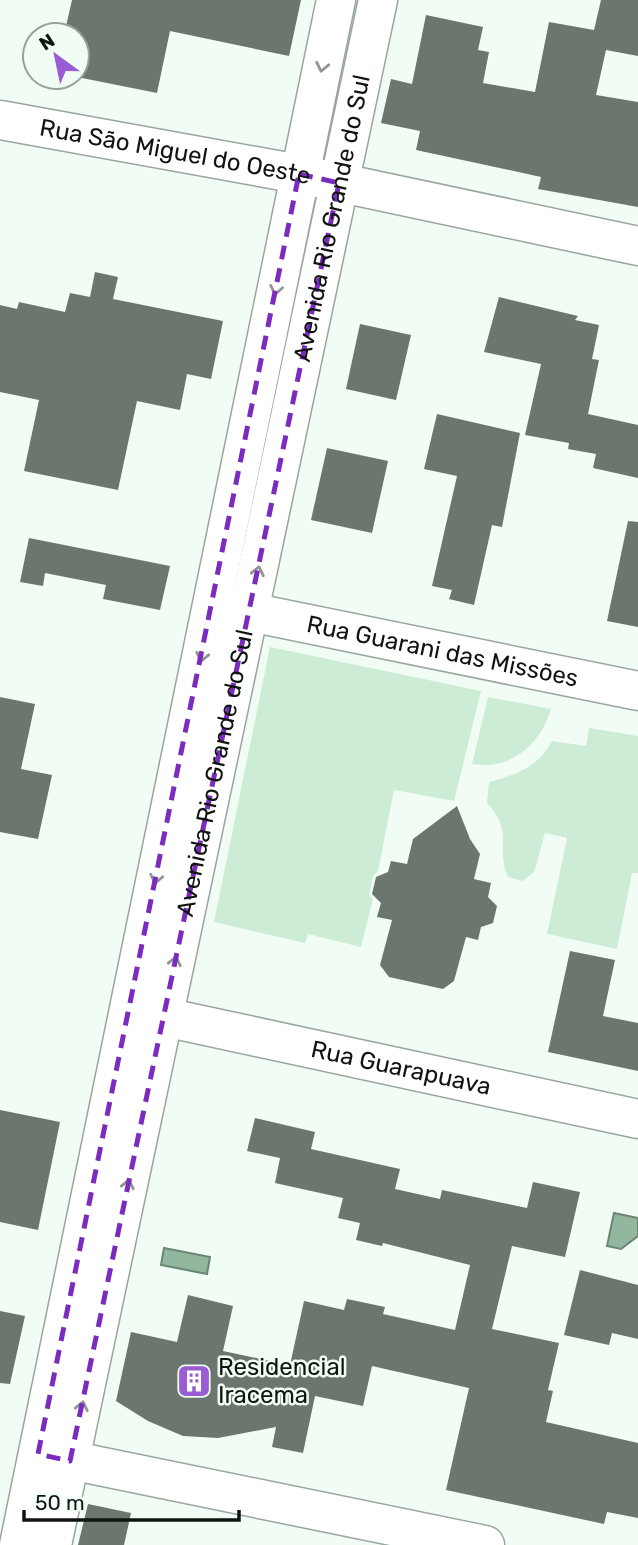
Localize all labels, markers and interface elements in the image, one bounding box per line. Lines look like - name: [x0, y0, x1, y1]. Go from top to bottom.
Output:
- north arrow: [21, 21, 91, 91]
- text: N: [35, 29, 59, 56]
- one-way arrow: [316, 61, 331, 73]
- street label: Avenida Rio Grande do Sul: [288, 72, 376, 364]
- street label: Rua São Miguel do Oeste: [37, 113, 313, 190]
- one-way arrow: [270, 284, 285, 296]
- one-way arrow: [249, 565, 264, 577]
- street label: Rua Guarani das Missões: [304, 610, 581, 693]
- street label: Avenida Rio Grande do Sul: [171, 627, 259, 919]
- one-way arrow: [195, 651, 210, 663]
- one-way arrow: [149, 873, 164, 885]
- one-way arrow: [167, 955, 182, 967]
- street label: Rua Guarapuava: [308, 1035, 494, 1101]
- one-way arrow: [120, 1178, 135, 1190]
- place label: Residencial Iracema: [218, 1353, 345, 1409]
- building icon: Residencial Iracema: [175, 1362, 213, 1400]
- one-way arrow: [73, 1400, 88, 1412]
- scale bar: [24, 1478, 240, 1522]
- text: 50 m: [35, 1490, 85, 1515]

